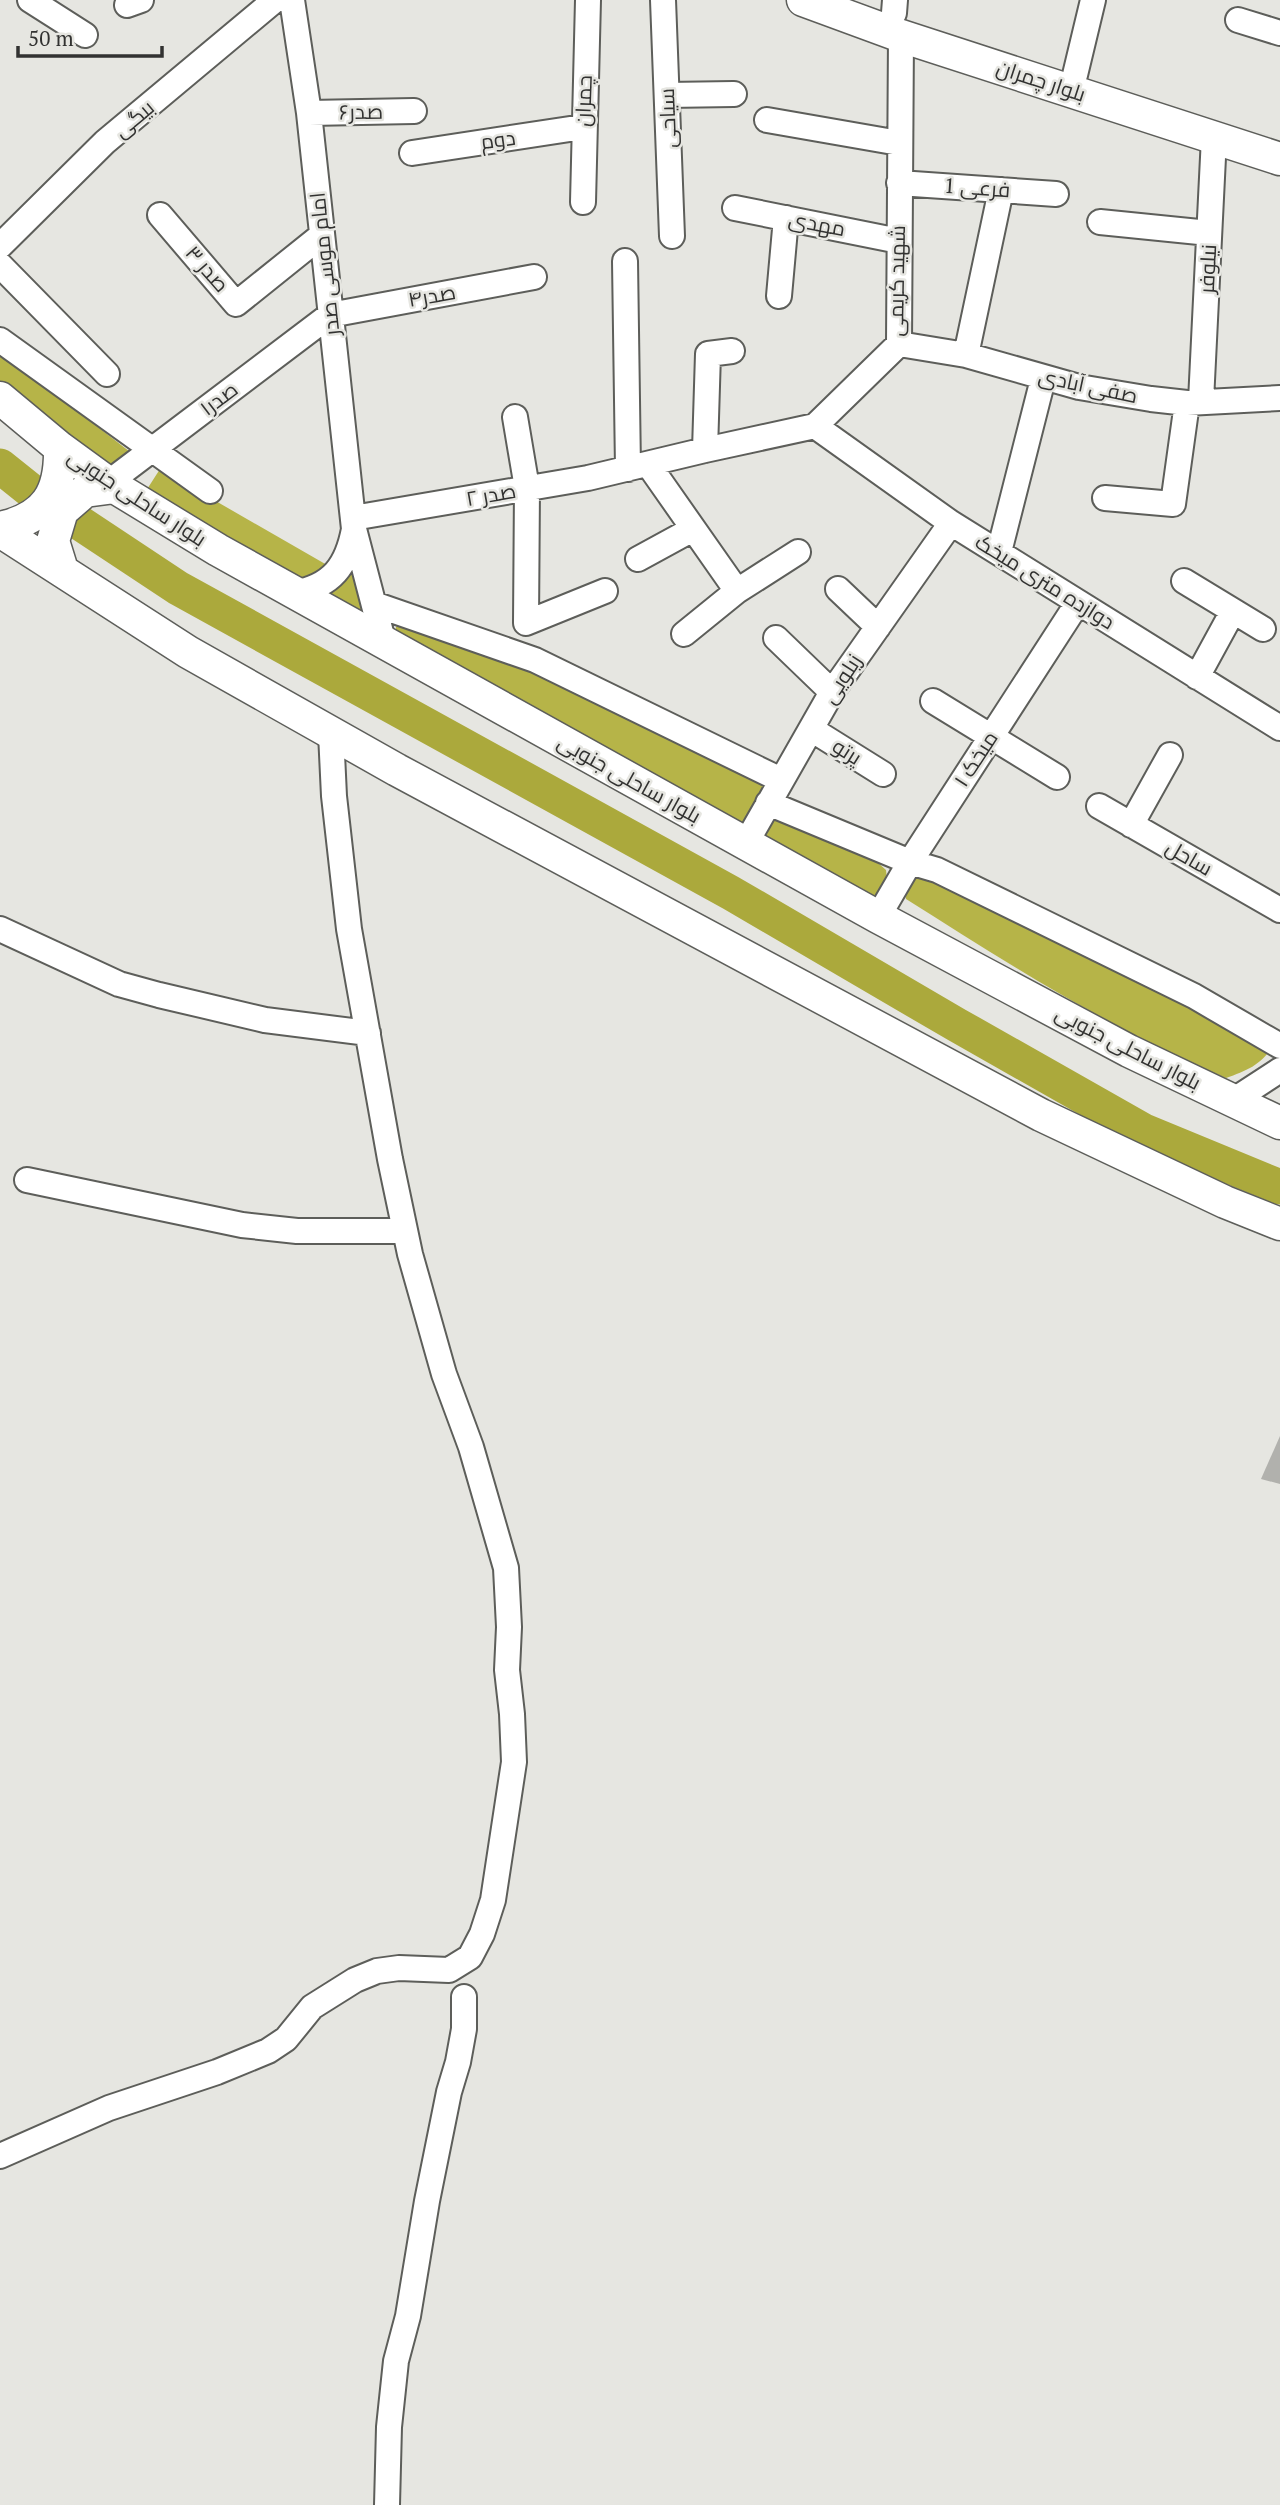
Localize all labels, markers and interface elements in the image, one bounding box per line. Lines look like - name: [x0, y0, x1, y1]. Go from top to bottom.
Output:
- scale bar: [18, 14, 161, 58]
- text: 50 m: [28, 24, 74, 52]
- street label: بلوار چمران: [993, 52, 1089, 109]
- street label: چمران: [568, 75, 599, 127]
- street label: سیاحی: [652, 88, 682, 148]
- street label: بیگی: [107, 93, 160, 143]
- street label: صدر۶: [339, 97, 383, 125]
- street label: دوم: [479, 123, 517, 156]
- street label: فرعی 1: [943, 171, 1011, 203]
- street label: امام موسی صدر: [303, 191, 347, 338]
- street label: مهدی: [786, 204, 848, 242]
- street label: شهید کریمی: [881, 225, 911, 337]
- street label: صدر ۳: [180, 239, 236, 298]
- street label: نیلوفر: [1192, 244, 1222, 295]
- street label: صدر۴: [406, 277, 458, 313]
- street label: صفی آبادی: [1036, 361, 1140, 409]
- street label: صدر۱: [194, 375, 243, 422]
- street label: بلوار ساحلی جنوبی: [63, 442, 212, 552]
- street label: صدر ۲: [464, 476, 518, 512]
- street label: دوازده متری میخک: [970, 527, 1121, 635]
- street label: زیلویی: [815, 648, 868, 709]
- street label: میخک ۱: [947, 725, 1004, 792]
- street label: بلوار ساحلی جنوبی: [553, 727, 706, 829]
- street label: پرتو: [827, 731, 868, 772]
- street label: ساحل: [1161, 833, 1218, 882]
- street label: بلوار ساحلی جنوبی: [1051, 998, 1206, 1096]

